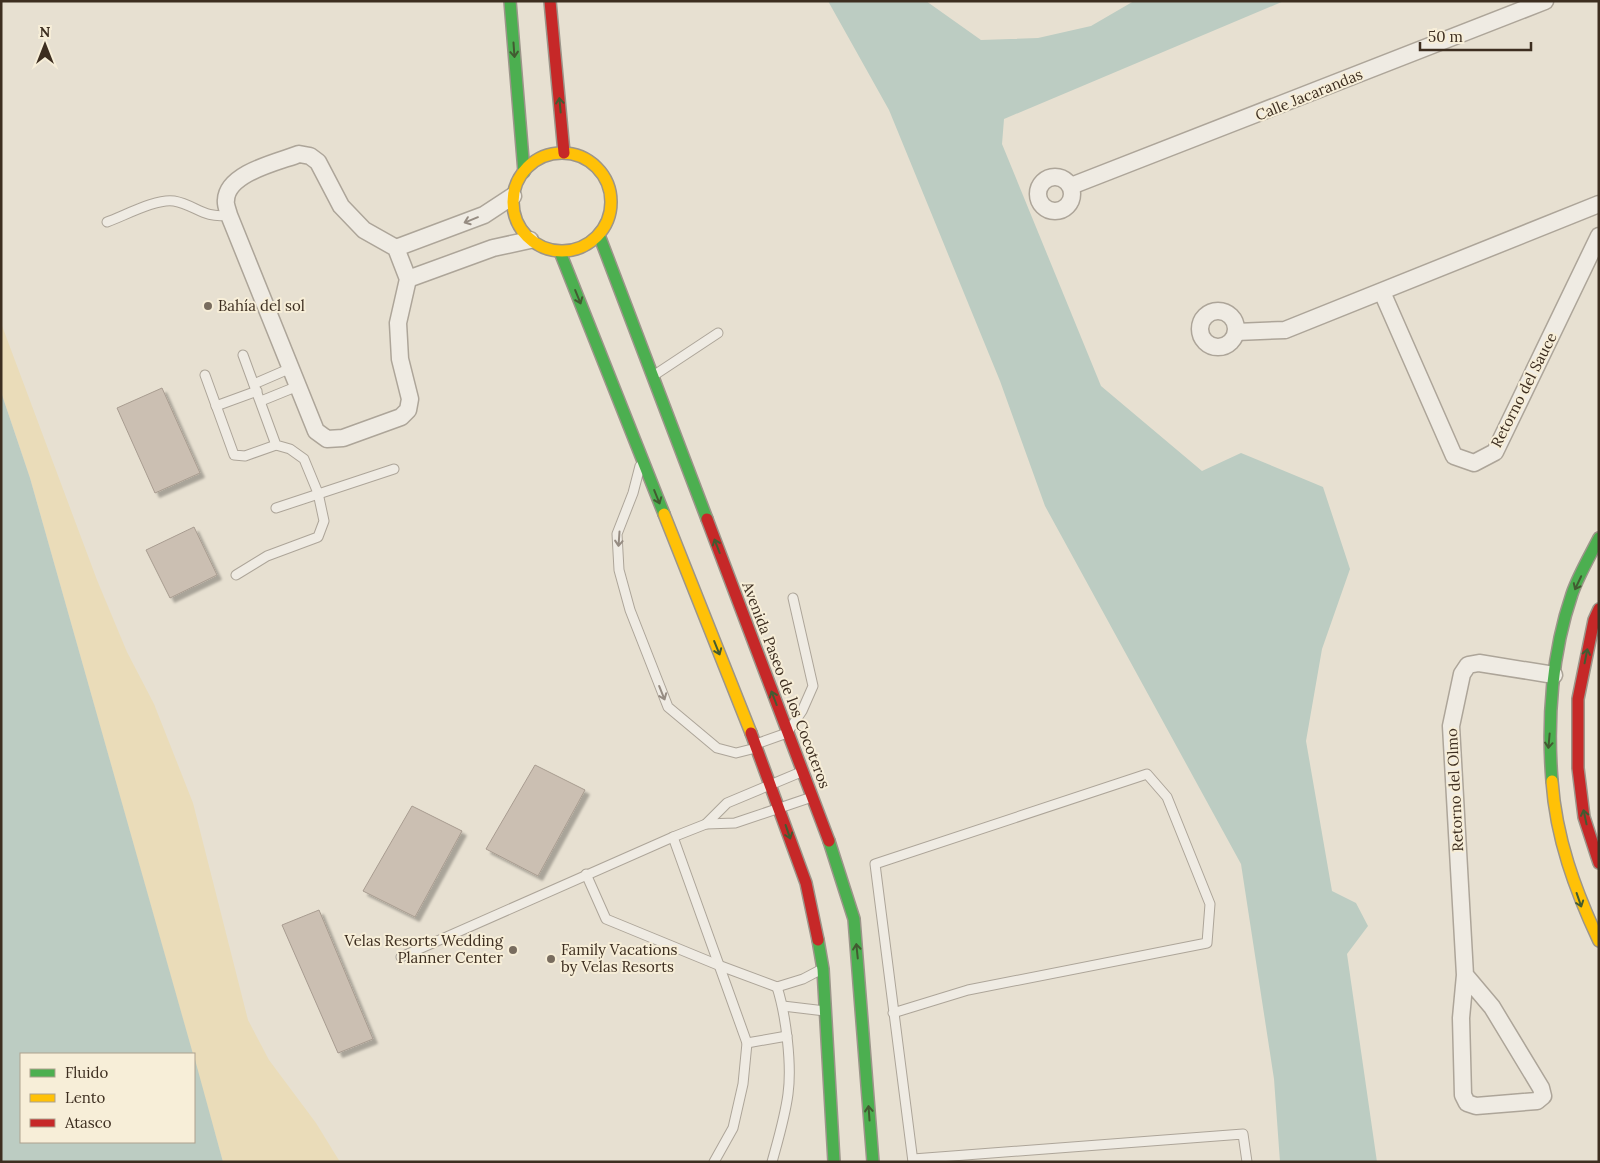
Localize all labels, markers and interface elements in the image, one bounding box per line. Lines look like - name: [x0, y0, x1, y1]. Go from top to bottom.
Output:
- north arrow: [20, 20, 70, 70]
- scale bar: [1420, 20, 1531, 52]
- text: N: [40, 23, 51, 41]
- text: 50 m: [1428, 27, 1463, 46]
- one-way arrow: [510, 42, 519, 58]
- street label: Calle Jacarandas: [1252, 64, 1365, 125]
- one-way arrow: [555, 97, 565, 113]
- one-way arrow: [464, 217, 479, 226]
- one-way arrow: [574, 289, 583, 304]
- place label: Bahía del sol: [218, 296, 305, 315]
- marker: Bahía del sol: [202, 300, 214, 312]
- street label: Retorno del Sauce: [1486, 329, 1561, 450]
- one-way arrow: [653, 489, 662, 504]
- one-way arrow: [614, 530, 623, 546]
- one-way arrow: [712, 539, 721, 554]
- one-way arrow: [1573, 575, 1583, 590]
- street label: Avenida Paseo de los Cocoteros: [738, 578, 835, 791]
- one-way arrow: [713, 640, 722, 655]
- one-way arrow: [1582, 648, 1592, 664]
- one-way arrow: [659, 686, 668, 701]
- one-way arrow: [769, 691, 778, 706]
- street label: Retorno del Olmo: [1442, 728, 1467, 852]
- one-way arrow: [1544, 733, 1553, 749]
- one-way arrow: [1579, 809, 1589, 825]
- one-way arrow: [784, 824, 793, 840]
- one-way arrow: [1574, 892, 1584, 908]
- place label: Velas Resorts Wedding Planner Center: [344, 931, 504, 967]
- place label: Family Vacations by Velas Resorts: [561, 940, 678, 976]
- one-way arrow: [852, 943, 862, 959]
- marker: Velas Resorts Wedding Planner Center: [507, 944, 519, 956]
- marker: Family Vacations by Velas Resorts: [545, 953, 557, 965]
- legend: [20, 1053, 195, 1143]
- text: Fluido: [65, 1063, 108, 1082]
- text: Lento: [65, 1088, 106, 1107]
- one-way arrow: [865, 1105, 874, 1121]
- text: Atasco: [64, 1113, 112, 1132]

